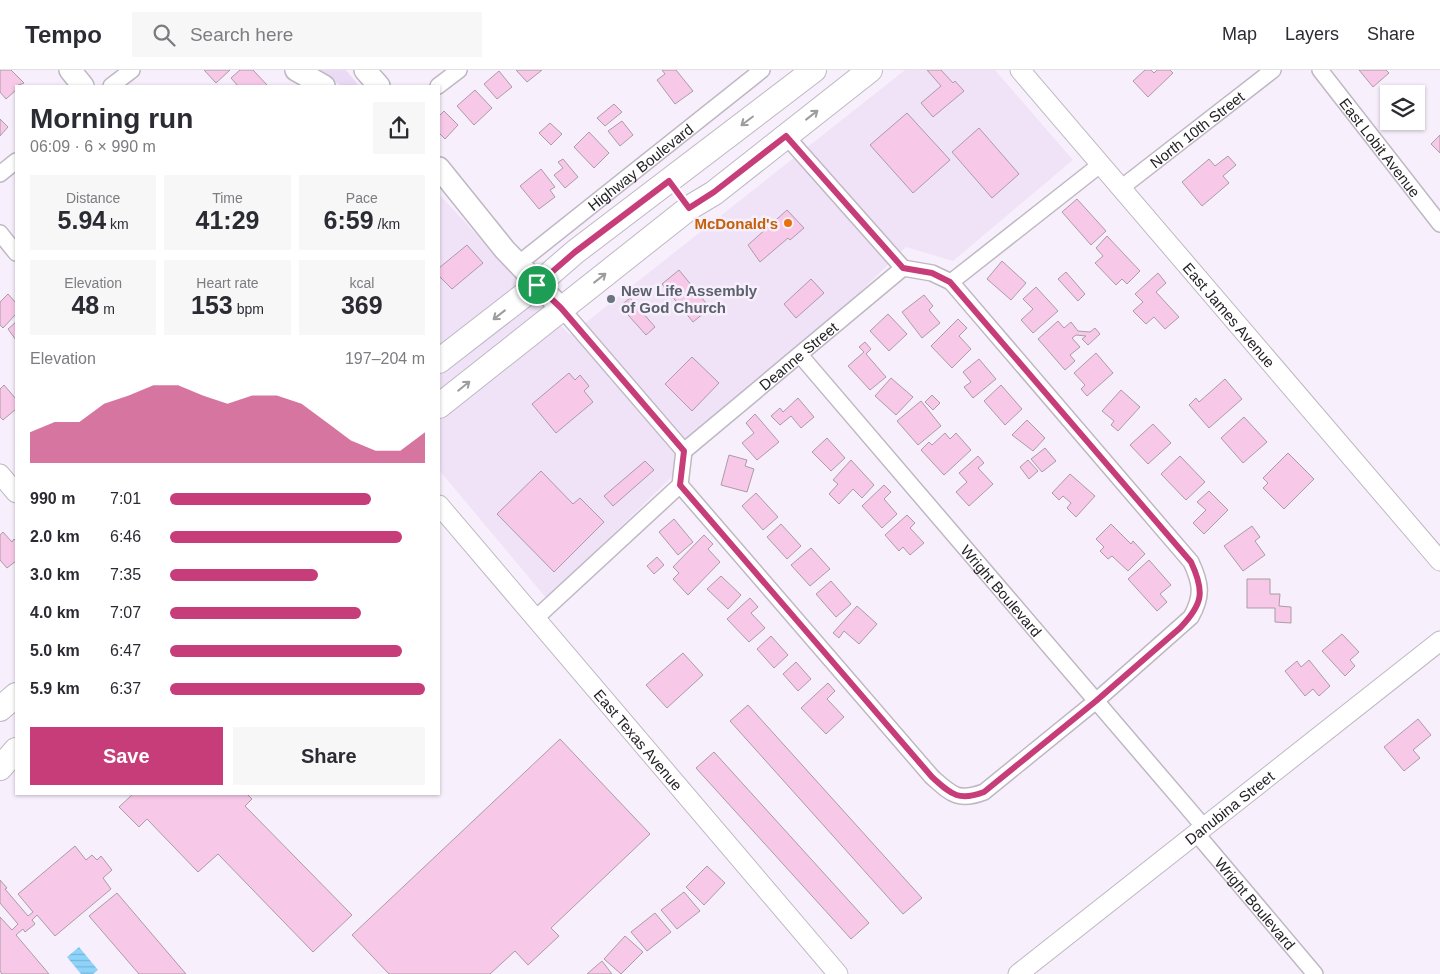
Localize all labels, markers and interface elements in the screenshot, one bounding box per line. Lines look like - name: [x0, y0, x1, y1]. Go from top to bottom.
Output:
- search box: [132, 12, 482, 57]
- text: Tempo: [25, 21, 102, 48]
- icon: search: [150, 21, 178, 49]
- text: Search here: [190, 24, 293, 45]
- text: Map: [1222, 24, 1257, 44]
- text: Layers: [1285, 24, 1339, 44]
- text: Share: [1367, 24, 1415, 44]
- map controls: [1380, 85, 1425, 130]
- button: layers: [1380, 85, 1425, 130]
- street label: North 10th Street: [1146, 87, 1248, 171]
- street label: East Lobit Avenue: [1336, 94, 1424, 200]
- button: share: [373, 102, 425, 154]
- text: Morning run: [30, 103, 193, 134]
- one-way arrow: [805, 110, 818, 121]
- one-way arrow: [740, 116, 754, 126]
- street label: Highway Boulevard: [584, 120, 696, 214]
- text: 06:09 · 6 × 990 m: [30, 138, 156, 155]
- text: Distance: [66, 190, 120, 206]
- text: Time: [212, 190, 243, 206]
- text: Pace: [346, 190, 378, 206]
- text: 5.94: [58, 206, 106, 234]
- text: 41:29: [196, 206, 259, 234]
- text: 6:59: [324, 206, 374, 234]
- place label: McDonald's: [694, 215, 778, 232]
- text: km: [106, 216, 129, 232]
- text: /km: [374, 216, 400, 232]
- marker: McDonald's: [782, 217, 794, 229]
- street label: East James Avenue: [1180, 259, 1279, 371]
- pin: [516, 264, 558, 306]
- icon: arrive: [523, 271, 551, 299]
- one-way arrow: [593, 273, 606, 284]
- text: Elevation: [64, 275, 122, 291]
- text: Heart rate: [196, 275, 259, 291]
- text: kcal: [349, 275, 374, 291]
- place label: New Life Assembly of God Church: [621, 282, 758, 316]
- text: 48: [71, 291, 99, 319]
- text: 153: [191, 291, 233, 319]
- text: 369: [341, 291, 383, 319]
- marker: New Life Assembly of God Church: [605, 293, 617, 305]
- text: m: [99, 301, 115, 317]
- text: bpm: [233, 301, 264, 317]
- one-way arrow: [492, 309, 505, 320]
- street label: Deanne Street: [756, 318, 841, 393]
- text: Elevation: [30, 350, 96, 367]
- text: 197–204 m: [345, 350, 425, 367]
- one-way arrow: [458, 380, 471, 391]
- text: 990 m: [30, 490, 75, 507]
- text: 7:01: [110, 490, 141, 507]
- text: 2.0 km: [30, 528, 80, 545]
- text: 6:46: [110, 528, 141, 545]
- street label: Wright Boulevard: [958, 541, 1045, 640]
- text: 3.0 km: [30, 566, 80, 583]
- text: 7:35: [110, 566, 141, 583]
- text: 4.0 km: [30, 604, 80, 621]
- text: 7:07: [110, 604, 141, 621]
- text: 5.0 km: [30, 642, 80, 659]
- text: 6:47: [110, 642, 141, 659]
- text: 5.9 km: [30, 680, 80, 697]
- text: 6:37: [110, 680, 141, 697]
- street label: East Texas Avenue: [591, 686, 686, 793]
- button: Save: [30, 727, 223, 785]
- button: Share: [233, 727, 425, 785]
- street label: Danubina Street: [1181, 767, 1278, 848]
- street label: Wright Boulevard: [1212, 854, 1299, 953]

